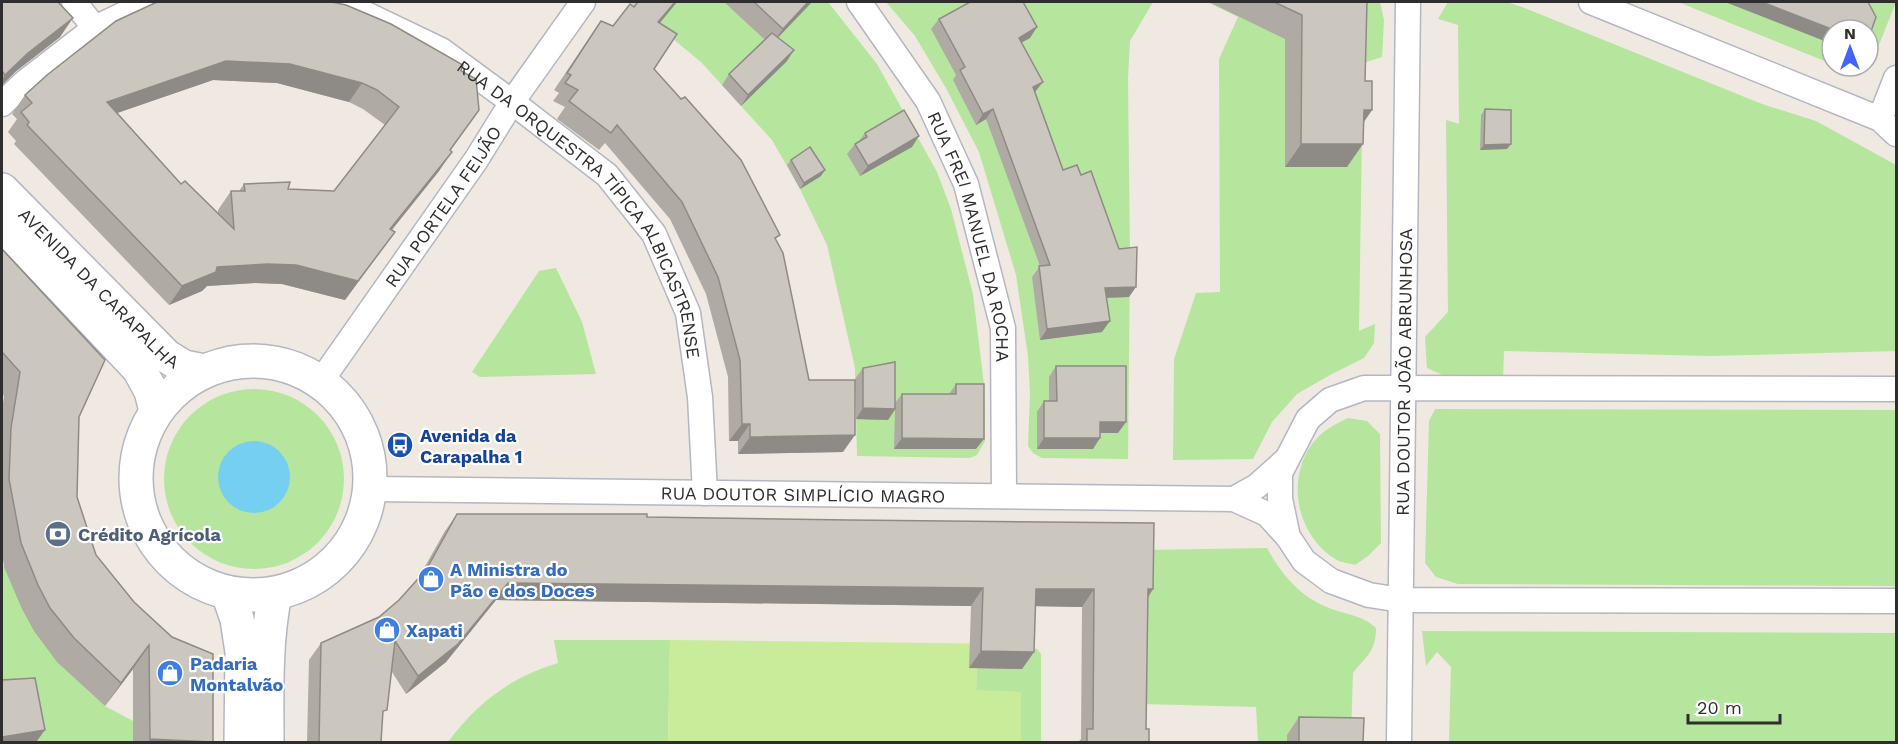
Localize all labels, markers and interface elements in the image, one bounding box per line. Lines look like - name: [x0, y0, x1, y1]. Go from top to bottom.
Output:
- north arrow: [1820, 18, 1880, 78]
- text: N: [1844, 24, 1856, 43]
- street label: RUA DA ORQUESTRA TÍPICA ALBICASTRENSE: [453, 55, 705, 360]
- street label: RUA FREI MANUEL DA ROCHA: [924, 108, 1014, 362]
- street label: RUA PORTELA FEIJÃO: [380, 122, 505, 291]
- street label: AVENIDA DA CARAPALHA: [15, 203, 183, 372]
- street label: RUA DOUTOR JOÃO ABRUNHOSA: [1391, 228, 1416, 516]
- place label: Avenida da Carapalha 1: [420, 425, 522, 467]
- bus stop icon: Avenida da Carapalha 1: [385, 430, 415, 460]
- street label: RUA DOUTOR SIMPLÍCIO MAGRO: [660, 482, 945, 506]
- bank icon: Crédito Agrícola: [43, 519, 73, 549]
- place label: Crédito Agrícola: [78, 524, 221, 545]
- place label: A Ministra do Pão e dos Doces: [450, 559, 595, 601]
- shop icon: A Ministra do Pão e dos Doces: [416, 564, 446, 594]
- shop icon: Xapati: [372, 615, 402, 645]
- place label: Xapati: [406, 620, 463, 641]
- place label: Padaria Montalvão: [190, 653, 283, 695]
- shop icon: Padaria Montalvão: [155, 658, 185, 688]
- scale bar: [1688, 687, 1780, 725]
- text: 20 m: [1697, 697, 1742, 718]

